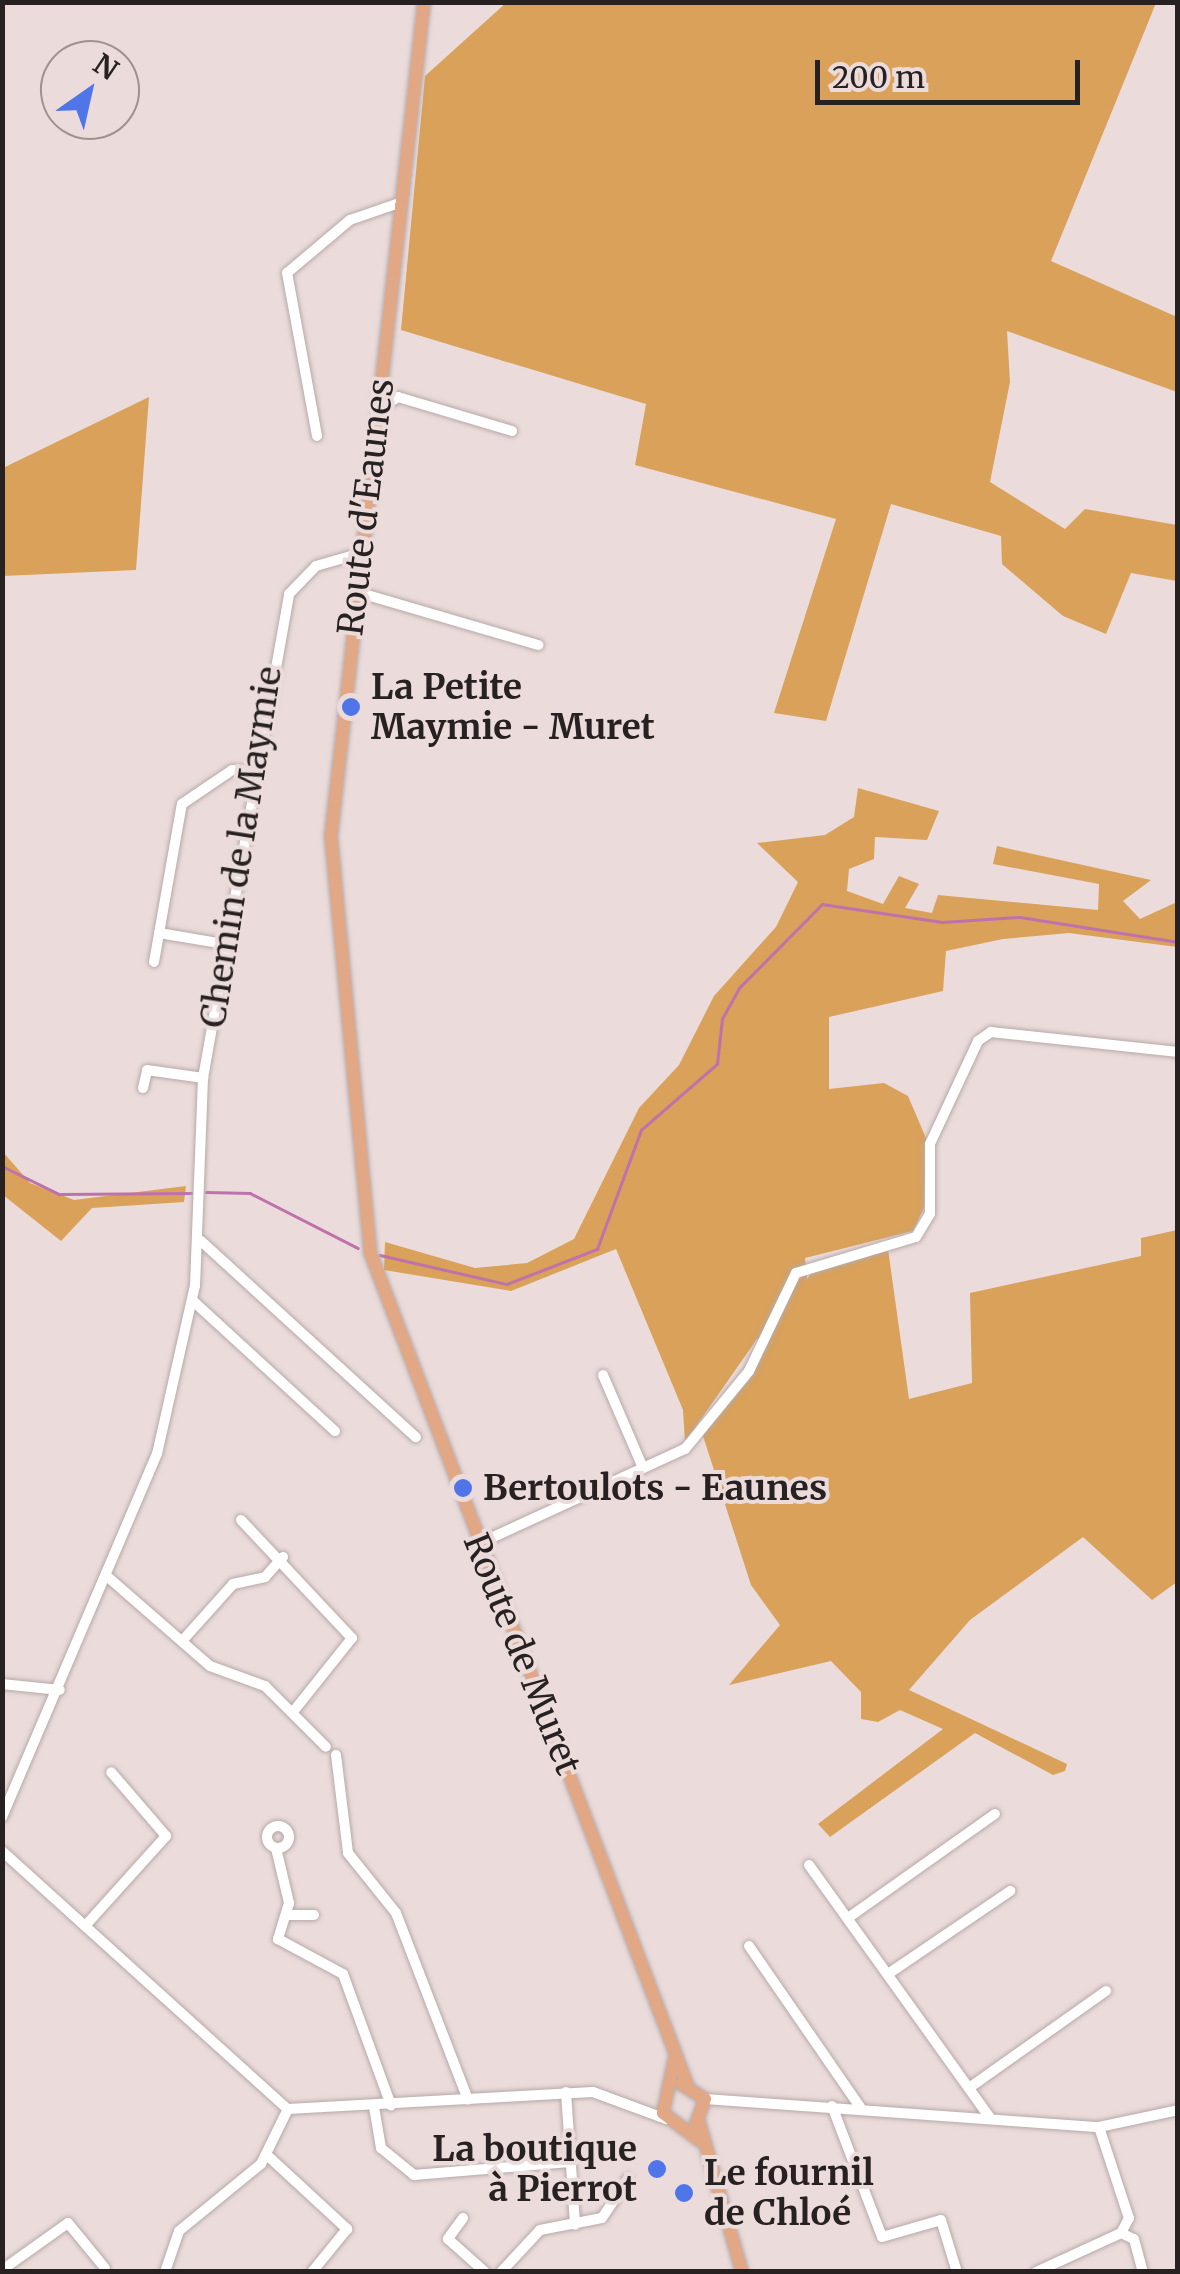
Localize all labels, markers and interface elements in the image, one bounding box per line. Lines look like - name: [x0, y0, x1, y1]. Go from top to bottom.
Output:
- north arrow: [40, 40, 140, 140]
- scale bar: [820, 40, 1085, 102]
- text: N: [86, 46, 125, 88]
- text: 200 m: [832, 58, 925, 96]
- street label: Route d'Eaunes: [329, 376, 403, 638]
- street label: Chemin de la Maymie: [192, 663, 290, 1031]
- place label: La Petite Maymie - Muret: [371, 666, 655, 748]
- marker: La Petite Maymie - Muret: [340, 696, 362, 718]
- place label: Bertoulots - Eaunes: [483, 1467, 827, 1509]
- marker: Bertoulots - Eaunes: [452, 1477, 474, 1499]
- street label: Route de Muret: [455, 1527, 589, 1781]
- place label: La boutique à Pierrot: [432, 2128, 637, 2210]
- place label: Le fournil de Chloé: [704, 2152, 874, 2234]
- marker: La boutique à Pierrot: [646, 2158, 668, 2180]
- marker: Le fournil de Chloé: [673, 2182, 695, 2204]

